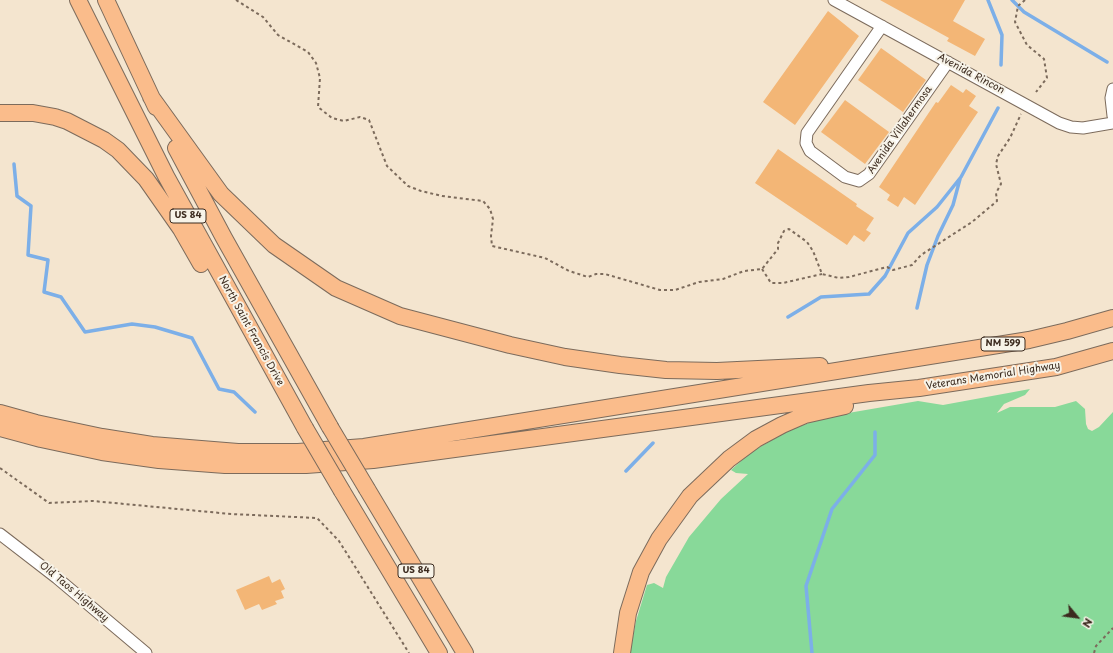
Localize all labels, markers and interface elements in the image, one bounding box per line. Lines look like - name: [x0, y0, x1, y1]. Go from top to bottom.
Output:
- street label: Avenida Rincon: [936, 51, 1006, 97]
- street label: Avenida Villahermosa: [865, 84, 935, 176]
- road number: US 84: [170, 209, 206, 223]
- street label: North Saint Francis Drive: [216, 274, 286, 388]
- road number: NM 599: [981, 337, 1025, 351]
- street label: Veterans Memorial Highway: [925, 359, 1061, 393]
- street label: Old Taos Highway: [37, 560, 111, 624]
- road number: US 84: [398, 564, 434, 578]
- north arrow: [1057, 597, 1097, 637]
- text: N: [1078, 615, 1097, 631]

